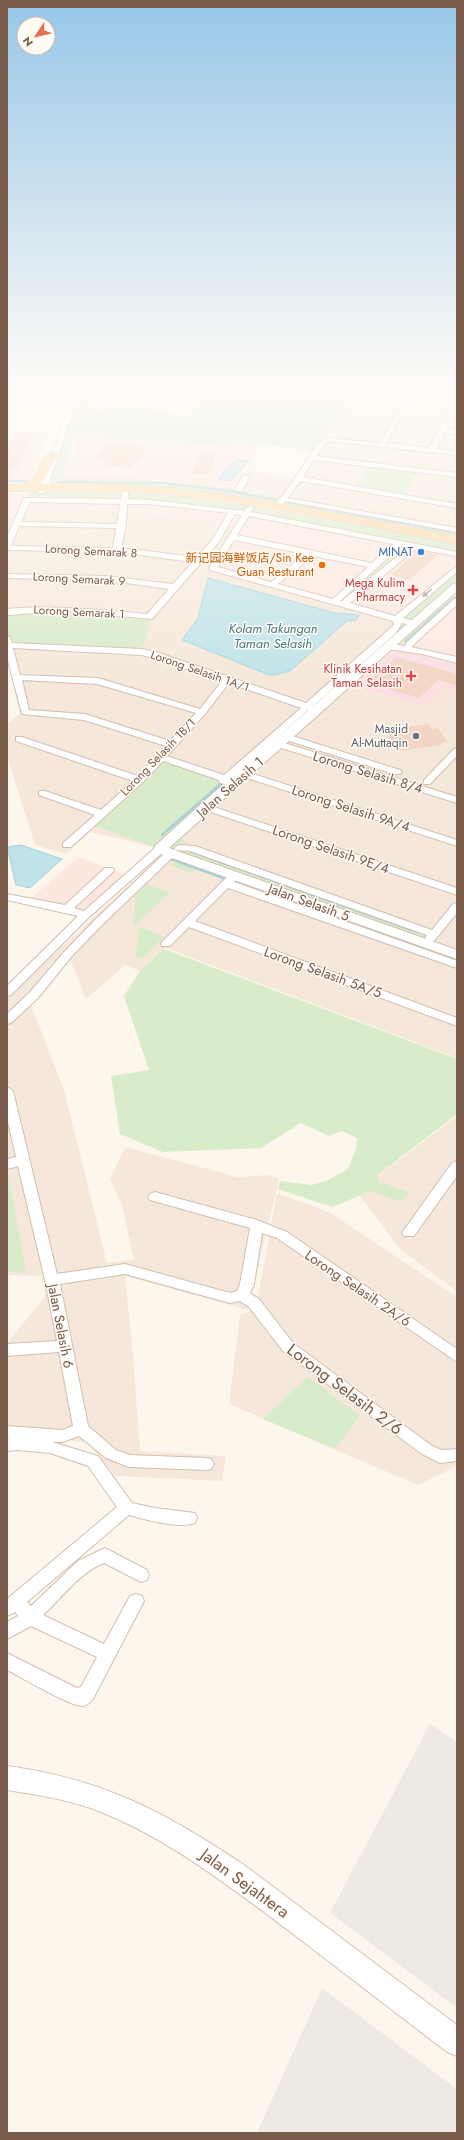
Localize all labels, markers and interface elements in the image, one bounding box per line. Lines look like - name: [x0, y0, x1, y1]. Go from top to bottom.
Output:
- north arrow: [16, 16, 56, 56]
- text: N: [19, 34, 37, 50]
- street label: Lorong Semarak 8: [44, 540, 138, 562]
- place label: MINAT: [378, 543, 413, 561]
- marker: MINAT: [416, 547, 426, 557]
- place label: 新记园海鲜饭店/Sin Kee Guan Resturant: [185, 549, 314, 581]
- marker: 新记园海鲜饭店/Sin Kee Guan Resturant: [317, 560, 327, 570]
- street label: Lorong Semarak 9: [32, 568, 126, 590]
- place label: Mega Kulim Pharmacy: [345, 574, 406, 606]
- marker: Mega Kulim Pharmacy: [408, 585, 418, 595]
- one-way arrow: [422, 589, 433, 598]
- street label: Lorong Semarak 1: [33, 601, 125, 623]
- water label: Kolam Takungan Taman Selasih: [229, 619, 318, 653]
- street label: Lorong Selasih 1A/1: [148, 646, 252, 696]
- place label: Klinik Kesihatan Taman Selasih: [323, 660, 402, 692]
- marker: Klinik Kesihatan Taman Selasih: [405, 670, 417, 682]
- street label: Lorong Selasih 1B/1: [116, 714, 200, 800]
- place label: Masjid Al-Muttaqin: [351, 720, 408, 752]
- marker: Masjid Al-Muttaqin: [411, 731, 421, 741]
- street label: Lorong Selasih 8/4: [310, 746, 426, 798]
- street label: Jalan Selasih 1: [190, 752, 268, 823]
- street label: Lorong Selasih 9A/4: [289, 779, 413, 837]
- street label: Lorong Selasih 9E/4: [270, 820, 392, 878]
- street label: Jalan Selasih 5: [264, 877, 353, 926]
- street label: Lorong Selasih 5A/5: [261, 941, 385, 1003]
- street label: Lorong Selasih 2A/6: [301, 1245, 415, 1331]
- street label: Jalan Selasih 6: [43, 1280, 79, 1370]
- street label: Lorong Selasih 2/6: [282, 1338, 408, 1440]
- street label: Jalan Sejahtera: [194, 1841, 294, 1923]

